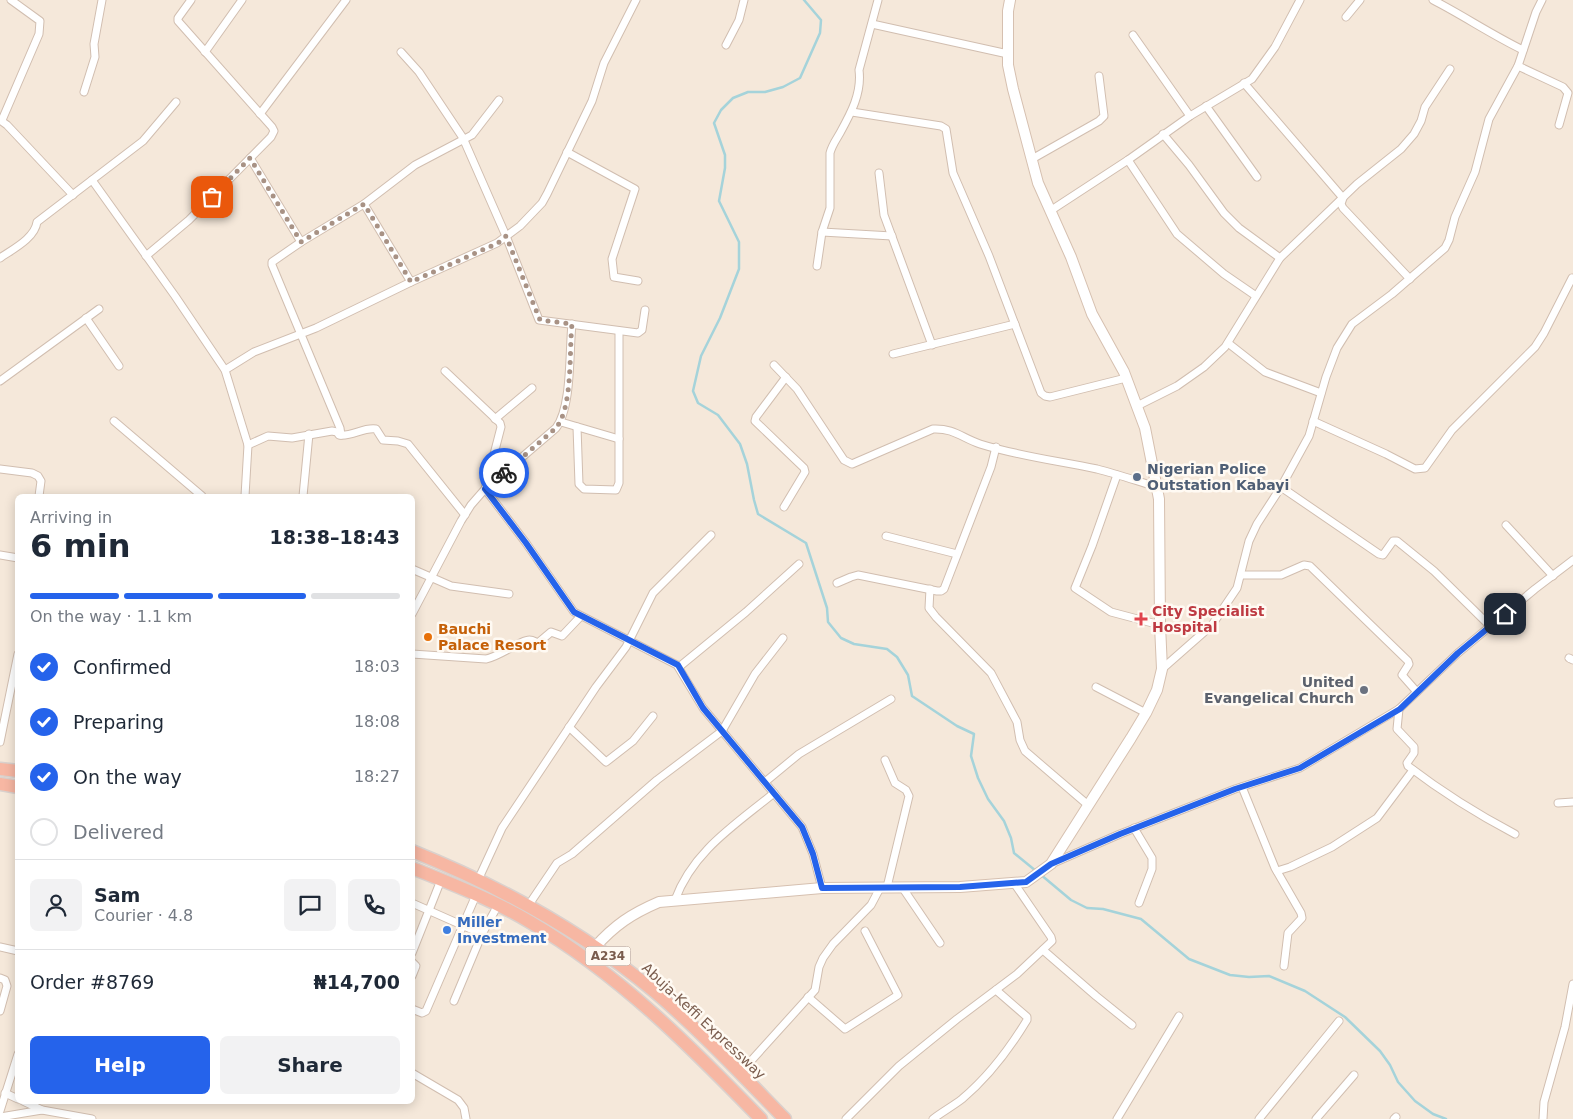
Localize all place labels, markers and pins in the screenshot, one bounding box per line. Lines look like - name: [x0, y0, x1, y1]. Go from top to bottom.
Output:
- pin: [191, 176, 233, 218]
- place label: Nigerian Police Outstation Kabayi: [1147, 461, 1289, 493]
- marker: Nigerian Police Outstation Kabayi: [1131, 471, 1143, 483]
- pin: [1484, 593, 1526, 635]
- place label: City Specialist Hospital: [1152, 603, 1265, 635]
- marker: City Specialist Hospital: [1134, 612, 1148, 626]
- place label: Bauchi Palace Resort: [438, 621, 546, 653]
- marker: Bauchi Palace Resort: [422, 631, 434, 643]
- place label: United Evangelical Church: [1204, 674, 1354, 706]
- marker: United Evangelical Church: [1358, 684, 1370, 696]
- place label: Miller Investment: [457, 914, 547, 946]
- marker: Miller Investment: [441, 924, 453, 936]

